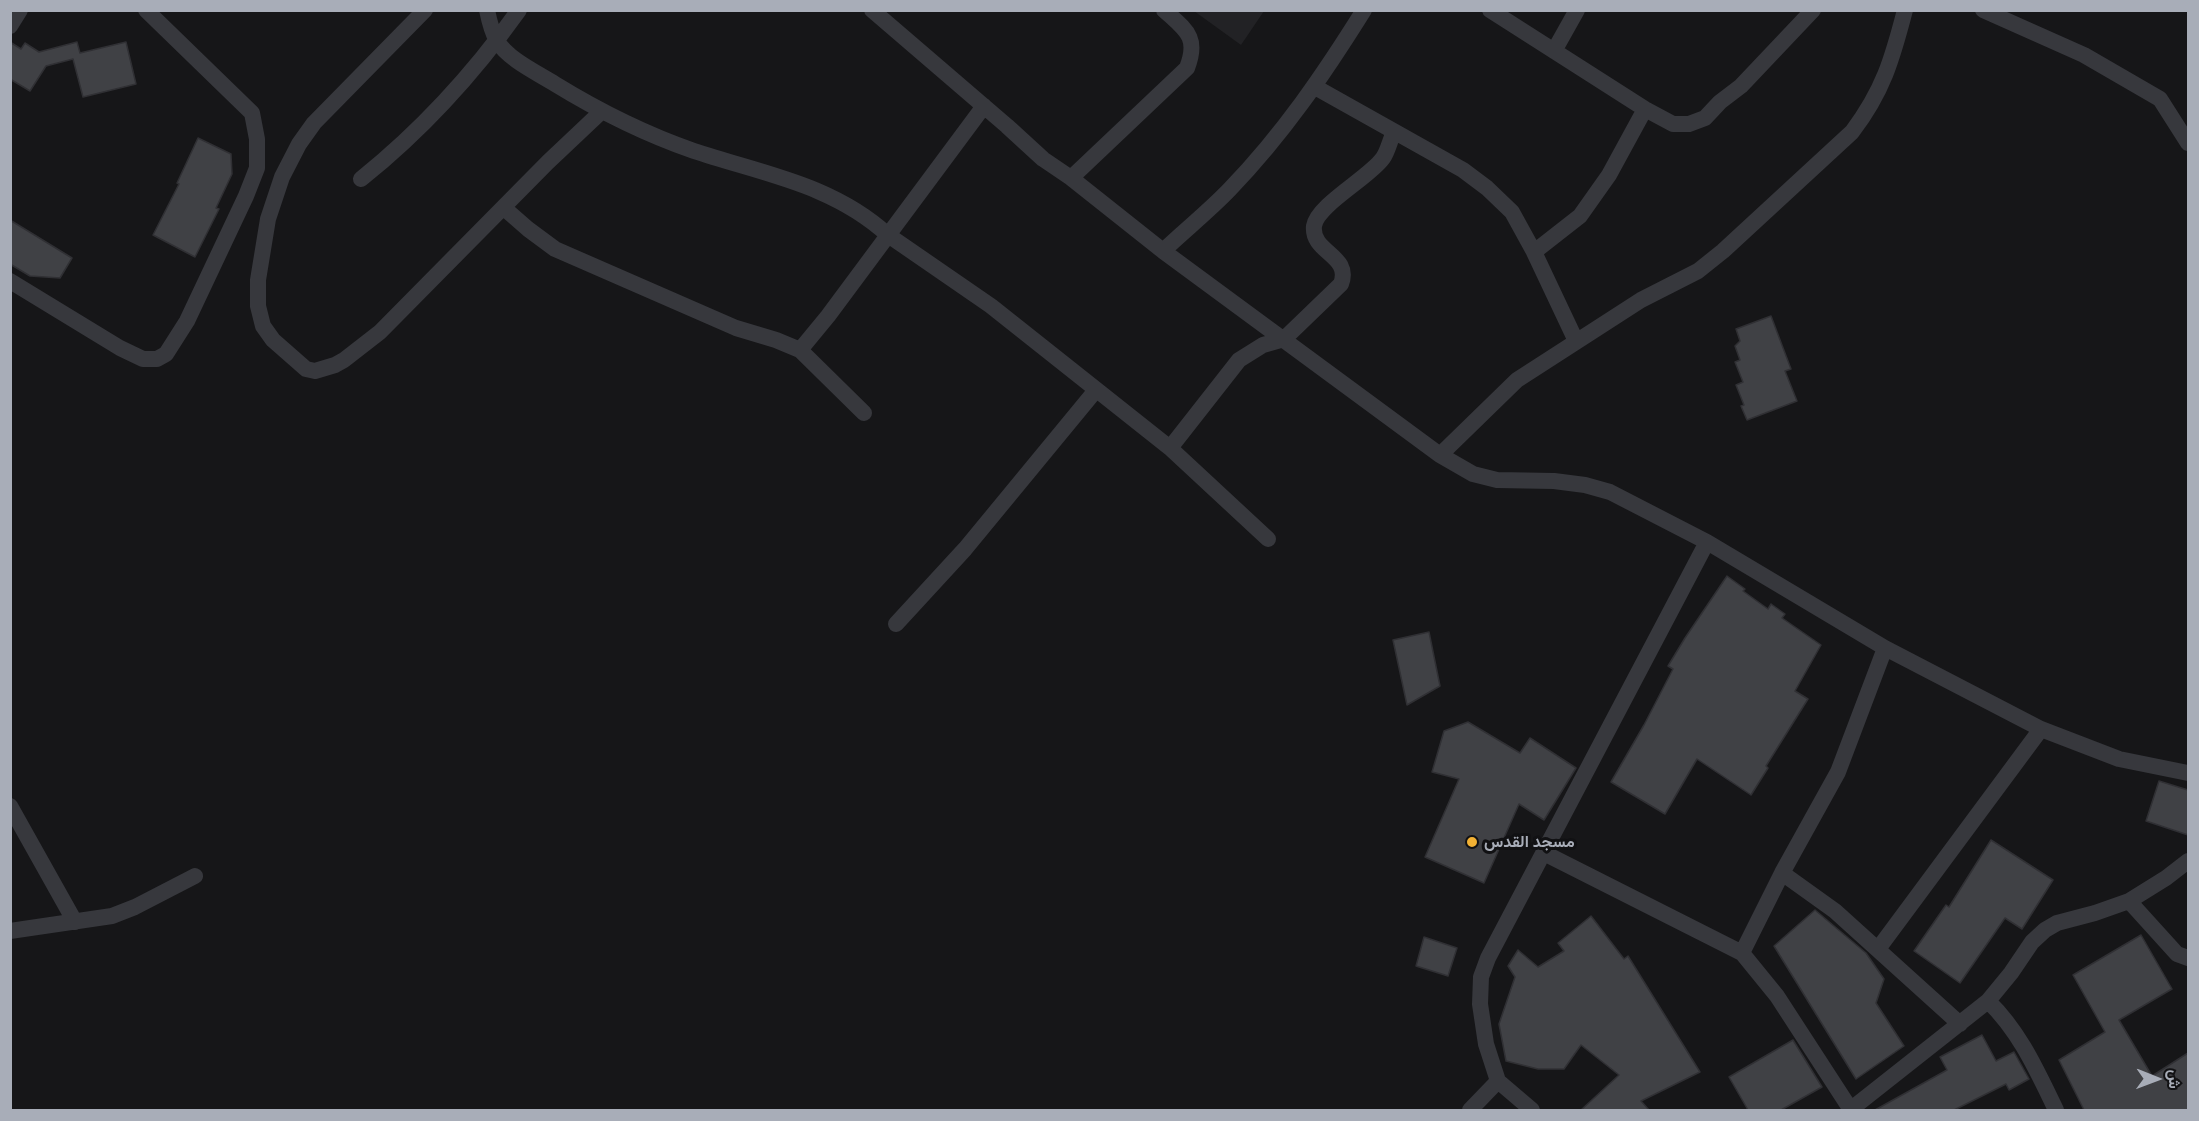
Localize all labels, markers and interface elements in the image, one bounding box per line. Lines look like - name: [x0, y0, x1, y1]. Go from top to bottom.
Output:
- place label: مسجد القدس: [1484, 832, 1575, 852]
- marker: مسجد القدس: [1465, 835, 1479, 849]
- north arrow: [2127, 1049, 2187, 1109]
- text: ش: [2165, 1070, 2185, 1089]

